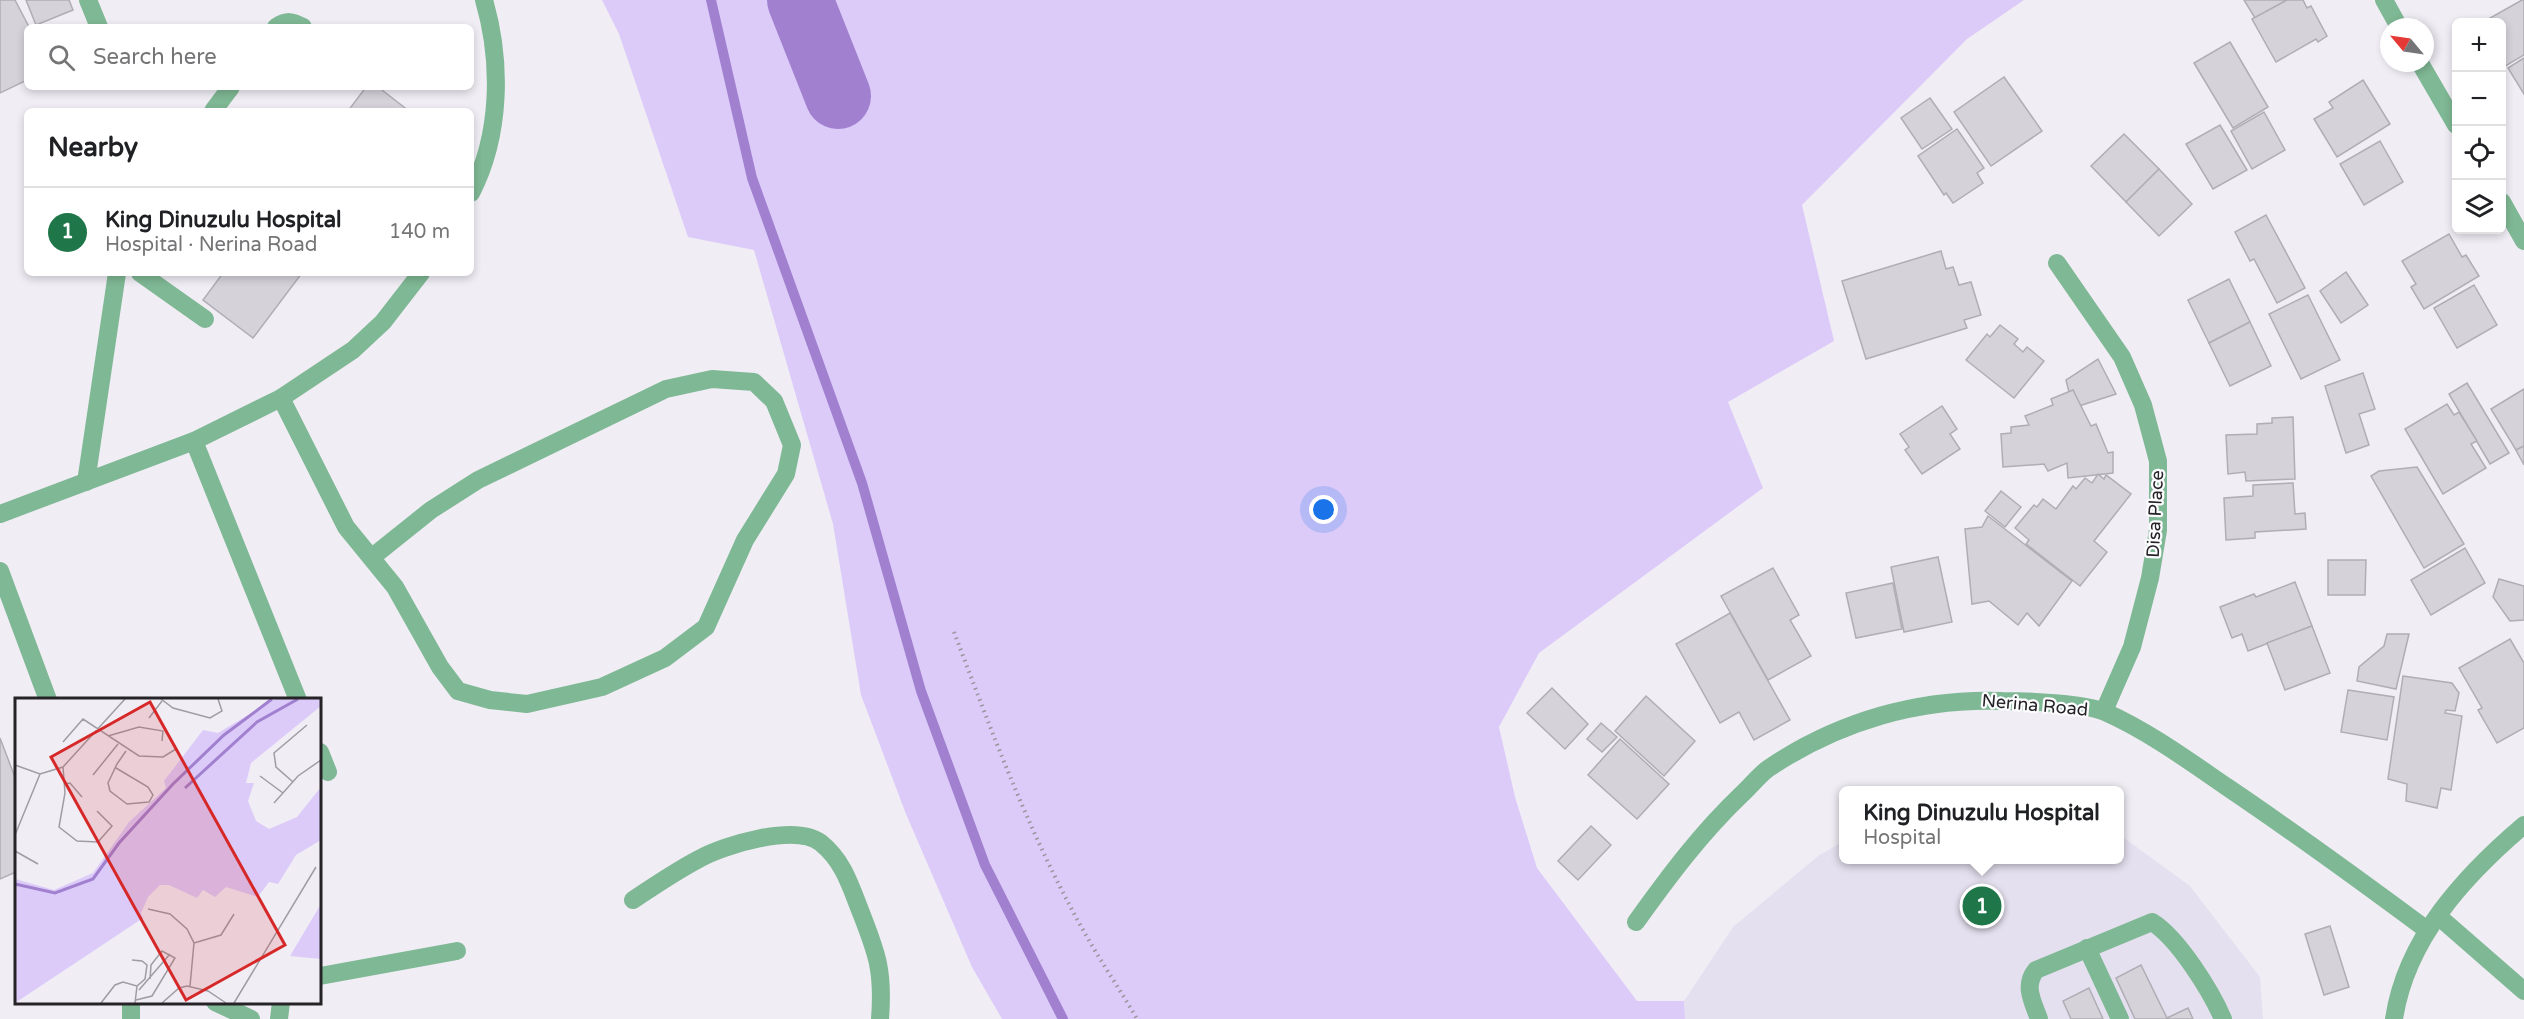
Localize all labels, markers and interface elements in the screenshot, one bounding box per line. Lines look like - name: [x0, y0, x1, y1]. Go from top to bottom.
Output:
- north arrow: [2380, 18, 2434, 72]
- map controls: [2452, 18, 2506, 234]
- button: +: [2452, 18, 2506, 72]
- search box: [24, 24, 474, 90]
- icon: search: [45, 41, 78, 74]
- text: Search here: [93, 44, 217, 70]
- button: −: [2452, 72, 2506, 126]
- button: locate: [2452, 126, 2506, 180]
- text: Nearby: [48, 132, 138, 163]
- button: layers: [2452, 180, 2506, 234]
- text: King Dinuzulu Hospital: [105, 207, 342, 233]
- text: 1: [61, 220, 74, 244]
- text: 140 m: [389, 220, 450, 244]
- text: Hospital · Nerina Road: [105, 233, 317, 257]
- street label: Disa Place: [2142, 470, 2168, 558]
- your location: [1309, 495, 1338, 524]
- street label: Nerina Road: [1981, 689, 2089, 721]
- inset map: [15, 698, 321, 1004]
- popup: [1839, 786, 2124, 864]
- text: King Dinuzulu Hospital: [1863, 800, 2100, 826]
- text: Hospital: [1863, 826, 1941, 850]
- pin: 1: [1962, 884, 2002, 928]

